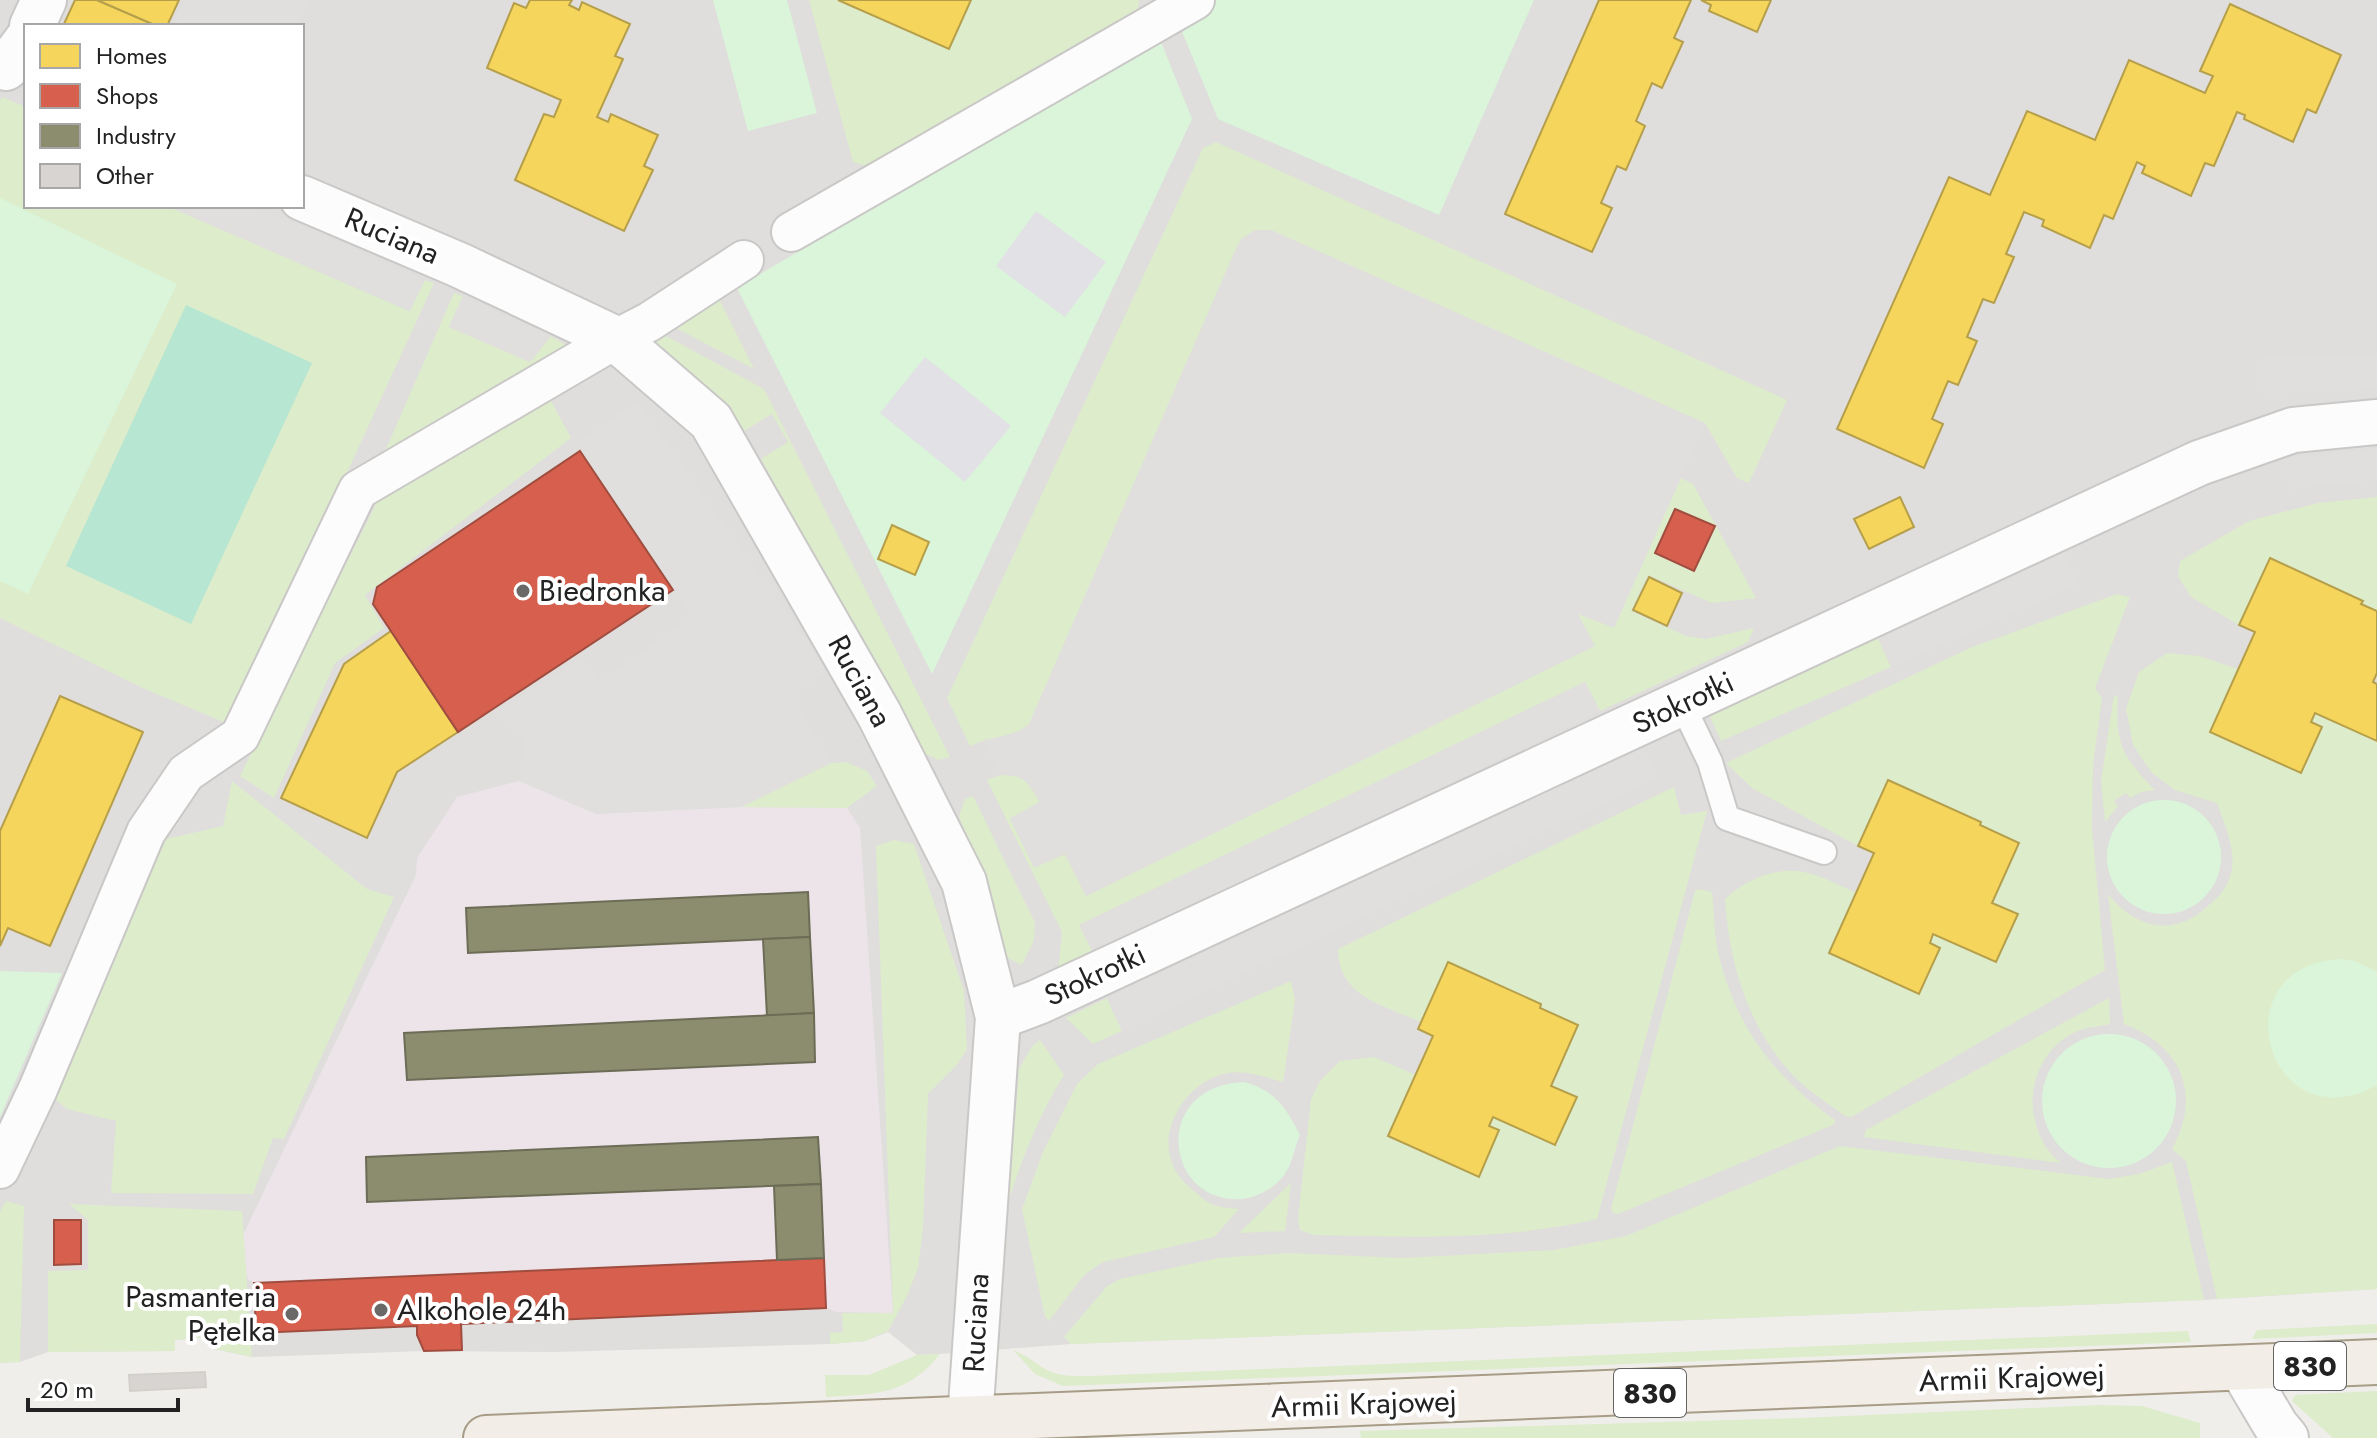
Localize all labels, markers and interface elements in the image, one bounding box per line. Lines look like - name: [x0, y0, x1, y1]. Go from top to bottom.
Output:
- legend: [24, 24, 304, 208]
- text: Homes: [96, 38, 167, 73]
- text: Shops: [96, 78, 158, 113]
- text: Industry: [96, 118, 176, 153]
- text: Other: [96, 158, 155, 193]
- street label: Ruciana: [338, 196, 446, 275]
- place label: Biedronka: [539, 569, 666, 612]
- marker: Biedronka: [514, 582, 532, 600]
- street label: Ruciana: [818, 627, 903, 735]
- street label: Stokrotki: [1625, 660, 1741, 745]
- street label: Stokrotki: [1037, 932, 1153, 1017]
- street label: Ruciana: [951, 1272, 1000, 1374]
- place label: Pasmanteria Pętelka: [125, 1275, 276, 1352]
- place label: Alkohole 24h: [397, 1288, 567, 1331]
- marker: Alkohole 24h: [372, 1301, 390, 1319]
- marker: Pasmanteria Pętelka: [283, 1305, 301, 1323]
- road number: 830: [2274, 1342, 2346, 1390]
- street label: Armii Krajowej: [1918, 1353, 2106, 1402]
- scale bar: [28, 1362, 178, 1412]
- road number: 830: [1614, 1369, 1686, 1417]
- text: 20 m: [40, 1372, 94, 1407]
- street label: Armii Krajowej: [1270, 1379, 1458, 1428]

